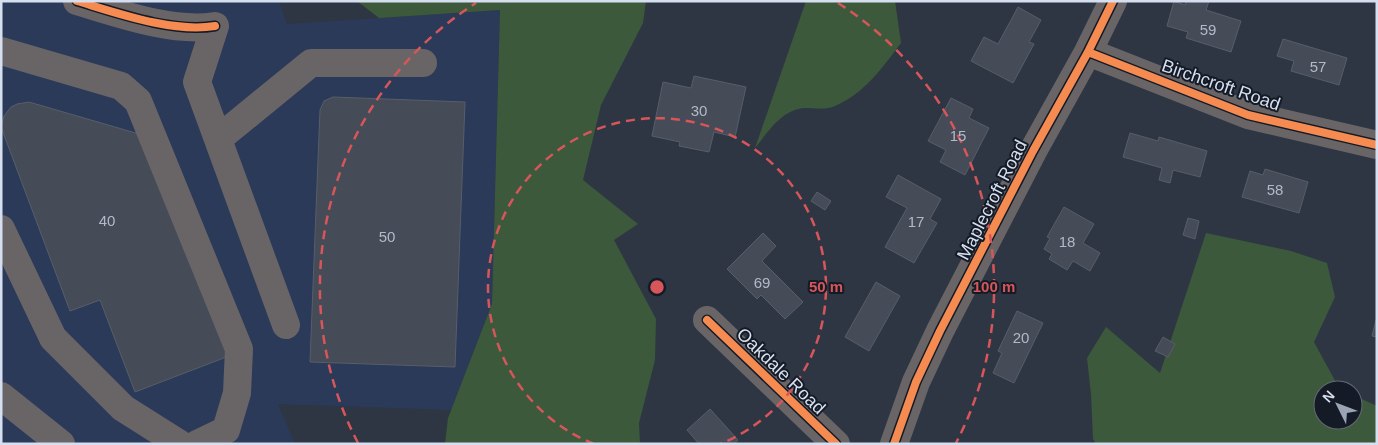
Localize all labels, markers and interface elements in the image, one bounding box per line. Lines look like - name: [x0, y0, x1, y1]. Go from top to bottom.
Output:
- house number: 59: [1200, 21, 1216, 38]
- street label: Birchcroft Road: [1159, 55, 1283, 115]
- house number: 57: [1310, 58, 1326, 75]
- house number: 30: [691, 102, 707, 119]
- house number: 15: [950, 127, 966, 144]
- street label: Maplecroft Road: [953, 137, 1031, 263]
- house number: 58: [1267, 181, 1283, 198]
- house number: 40: [99, 212, 115, 229]
- house number: 17: [908, 213, 924, 230]
- house number: 50: [379, 228, 395, 245]
- house number: 18: [1059, 233, 1075, 250]
- house number: 69: [754, 274, 770, 291]
- centre of rings: [648, 278, 666, 296]
- text: 50 m: [809, 278, 843, 295]
- text: 100 m: [973, 278, 1015, 295]
- street label: Oakdale Road: [733, 324, 829, 418]
- house number: 20: [1013, 329, 1029, 346]
- north arrow: [1313, 380, 1363, 430]
- text: N: [1319, 387, 1338, 405]

